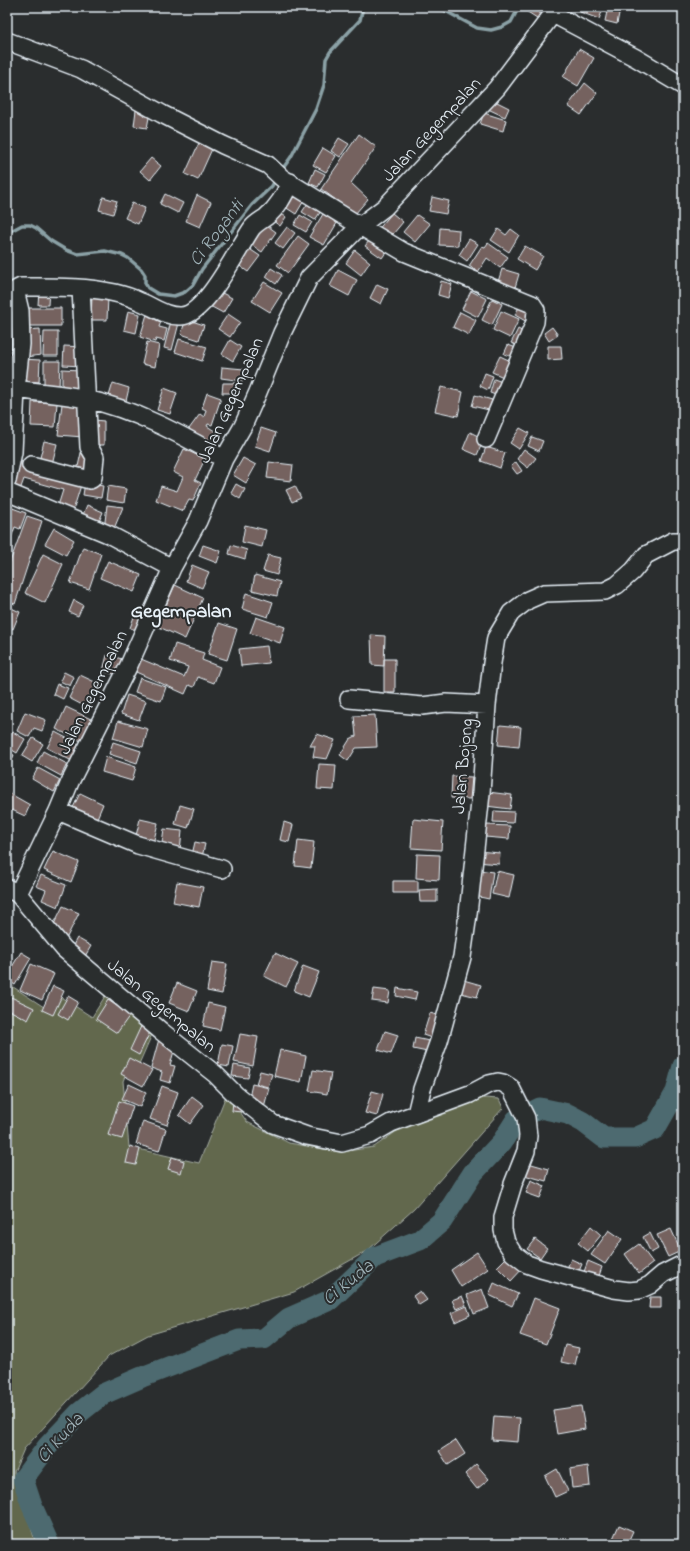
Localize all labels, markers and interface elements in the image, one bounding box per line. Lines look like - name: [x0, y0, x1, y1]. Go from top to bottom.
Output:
- street label: Jalan Gegempalan: [377, 72, 489, 189]
- water label: Ci Roganti: [183, 193, 253, 273]
- street label: Jalan Gegempalan: [192, 334, 272, 468]
- district label: Gegempalan: [131, 598, 231, 628]
- street label: Jalan Gegempalan: [52, 626, 136, 760]
- street label: Jalan Bojong: [447, 717, 482, 815]
- street label: Jalan Gegempalan: [100, 953, 221, 1061]
- water label: Ci Kuda: [317, 1253, 381, 1312]
- water label: Ci Kuda: [31, 1407, 91, 1470]

